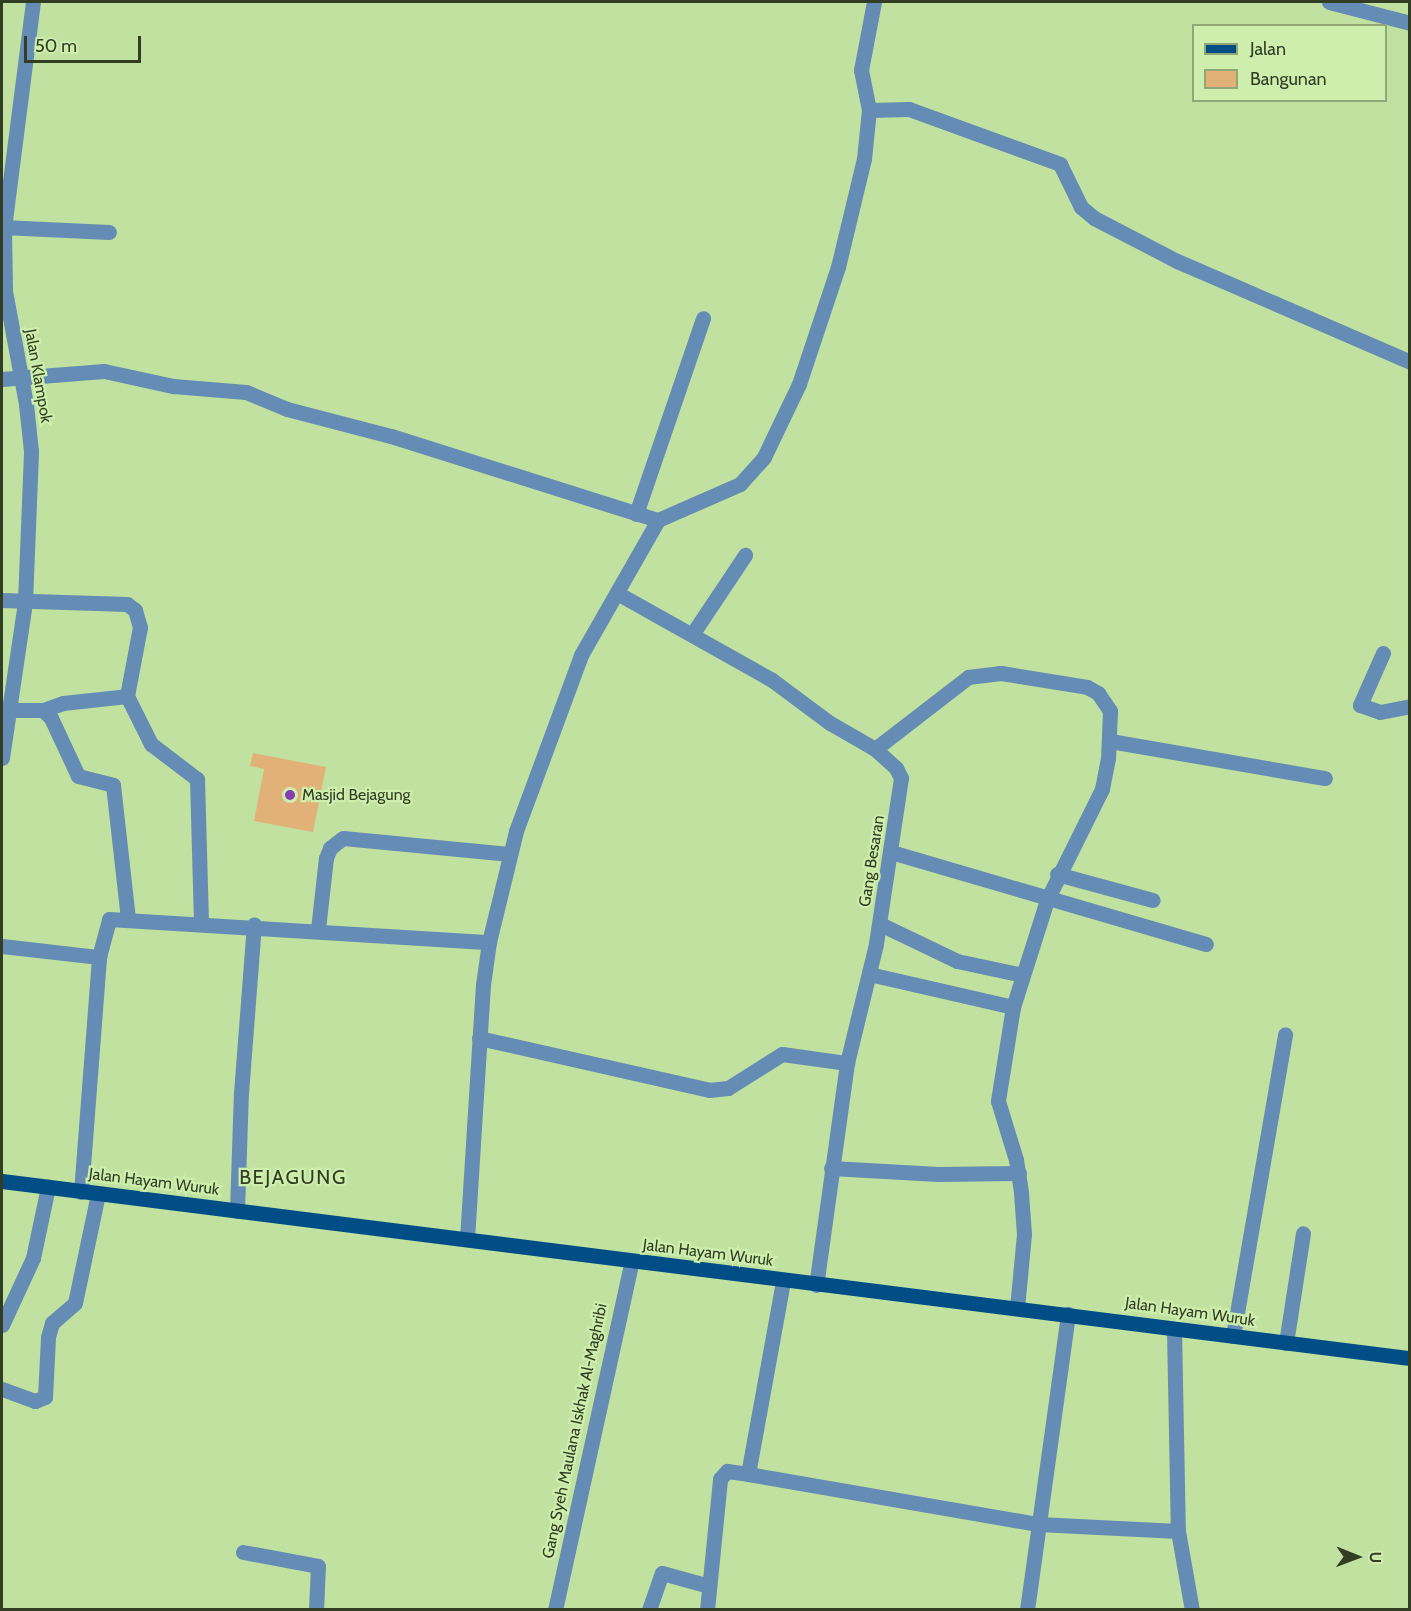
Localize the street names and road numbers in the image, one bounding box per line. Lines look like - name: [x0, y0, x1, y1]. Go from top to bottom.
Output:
- street label: Jalan Klampok: [20, 328, 56, 424]
- street label: Gang Besaran: [855, 814, 889, 908]
- street label: Jalan Hayam Wuruk: [88, 1164, 220, 1200]
- street label: Jalan Hayam Wuruk: [642, 1235, 774, 1271]
- street label: Jalan Hayam Wuruk: [1124, 1293, 1256, 1331]
- street label: Gang Syeh Maulana Iskhak Al-Maghribi: [539, 1302, 611, 1560]

